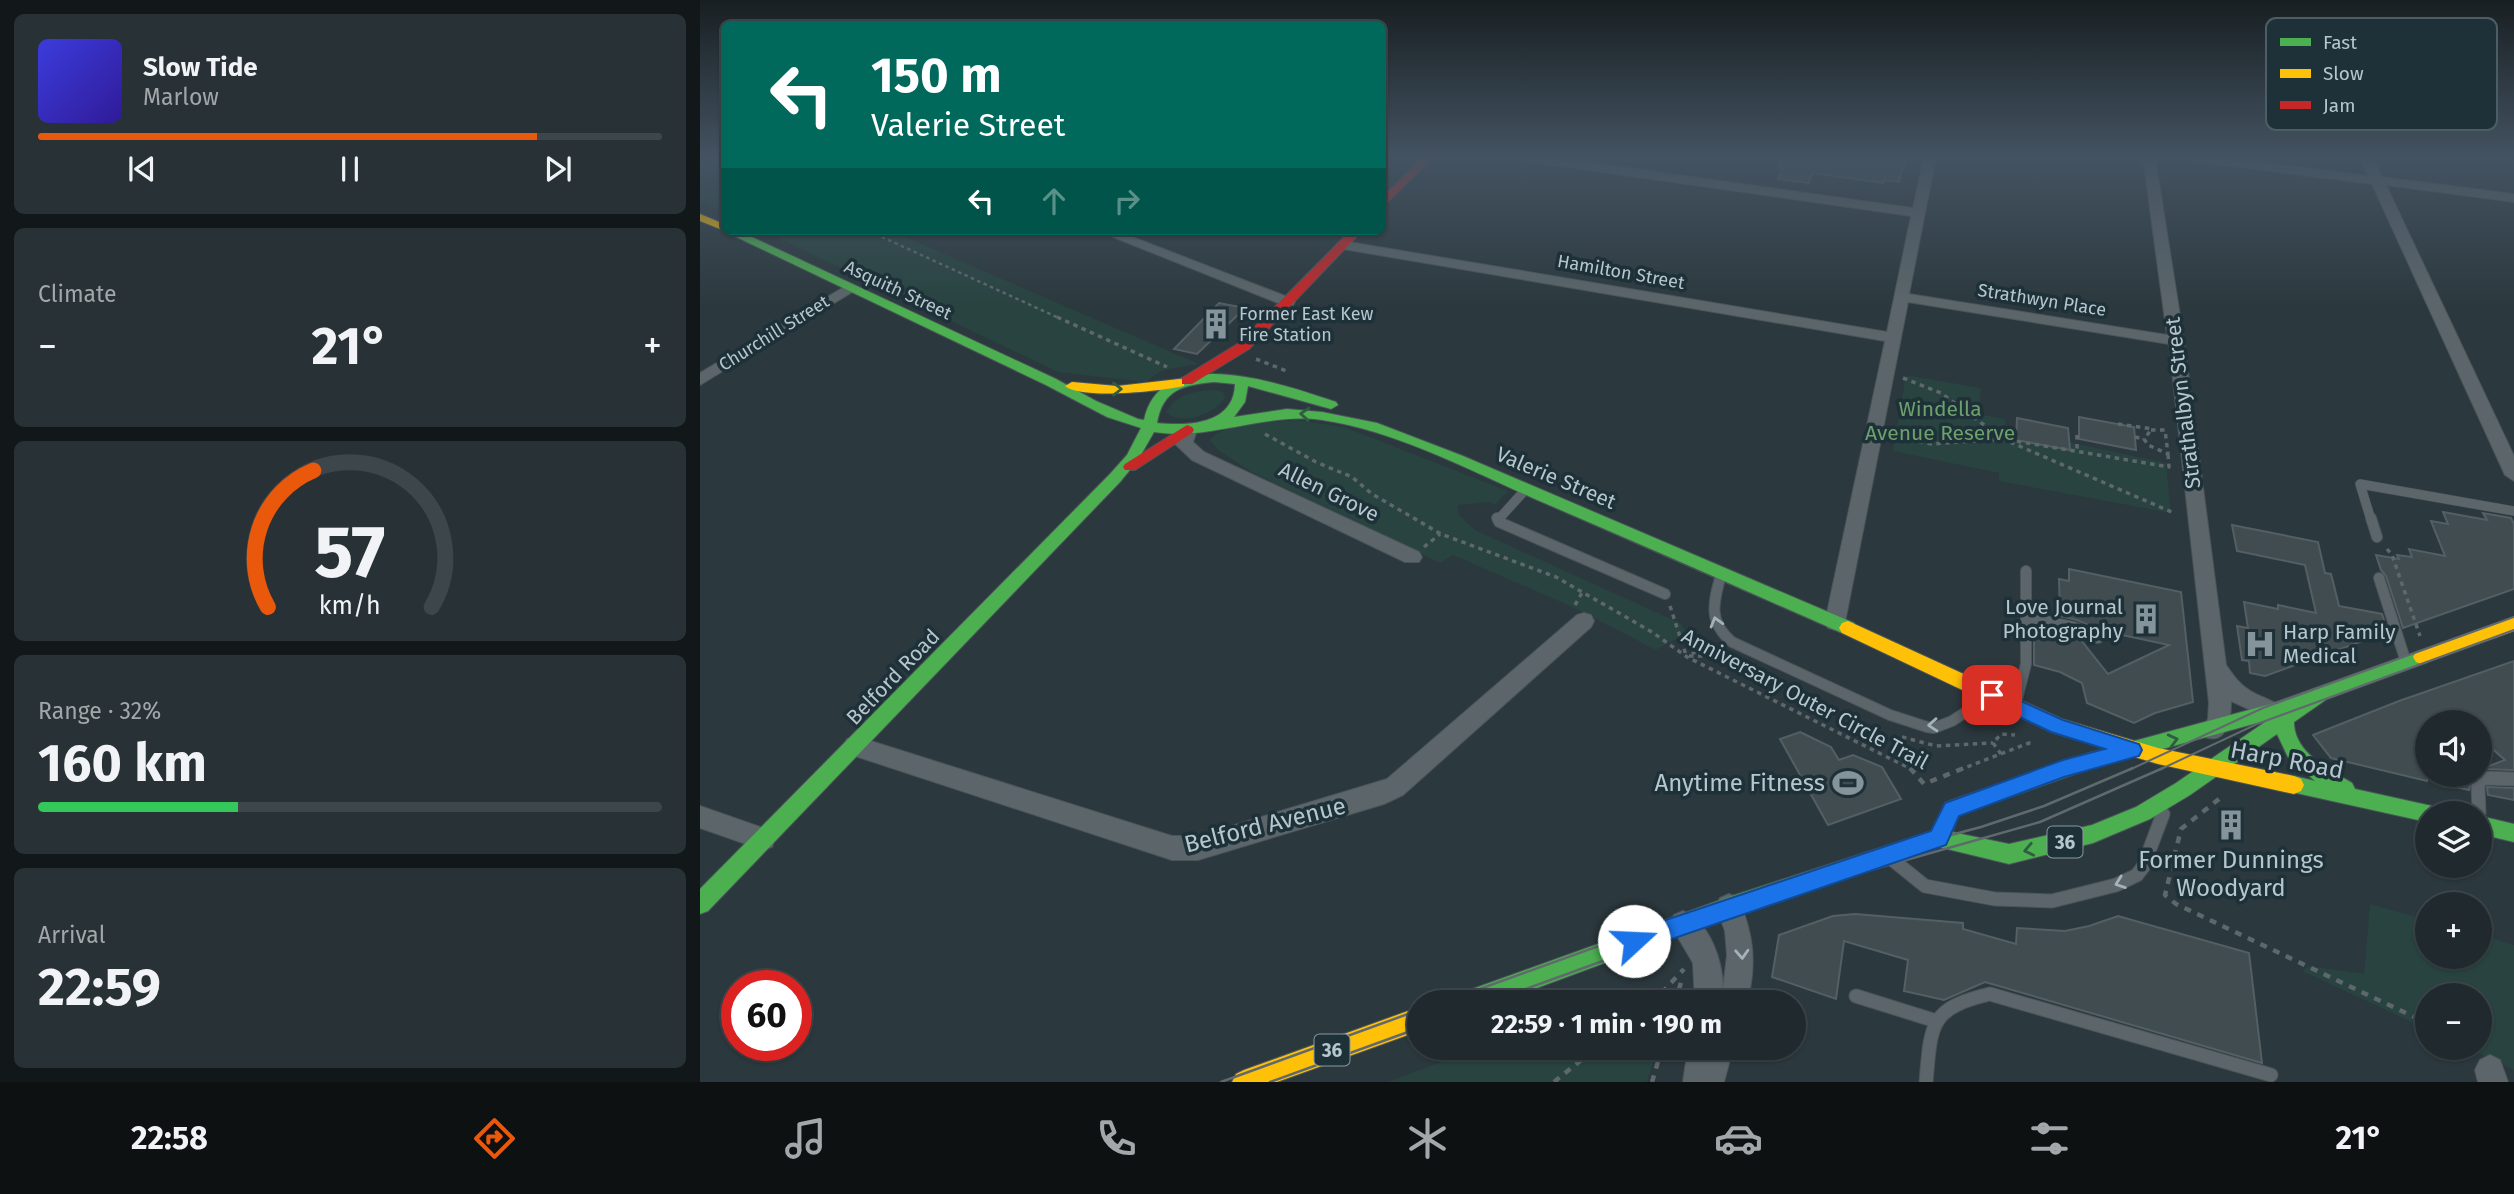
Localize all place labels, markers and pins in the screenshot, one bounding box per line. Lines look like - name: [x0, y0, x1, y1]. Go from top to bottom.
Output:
- place label: Former East Kew Fire Station: [1239, 303, 1373, 346]
- building icon: Former East Kew Fire Station: [1199, 307, 1233, 341]
- place label: Love Journal Photography: [2002, 594, 2124, 644]
- building icon: Love Journal Photography: [2129, 602, 2163, 636]
- place label: Harp Family Medical: [2283, 619, 2396, 669]
- hospital icon: Harp Family Medical: [2243, 627, 2277, 661]
- pin: [1962, 665, 2022, 725]
- sports icon: Anytime Fitness: [1831, 766, 1865, 800]
- place label: Anytime Fitness: [1654, 769, 1825, 797]
- building icon: Former Dunnings Woodyard: [2214, 808, 2248, 842]
- place label: Former Dunnings Woodyard: [2138, 846, 2324, 902]

